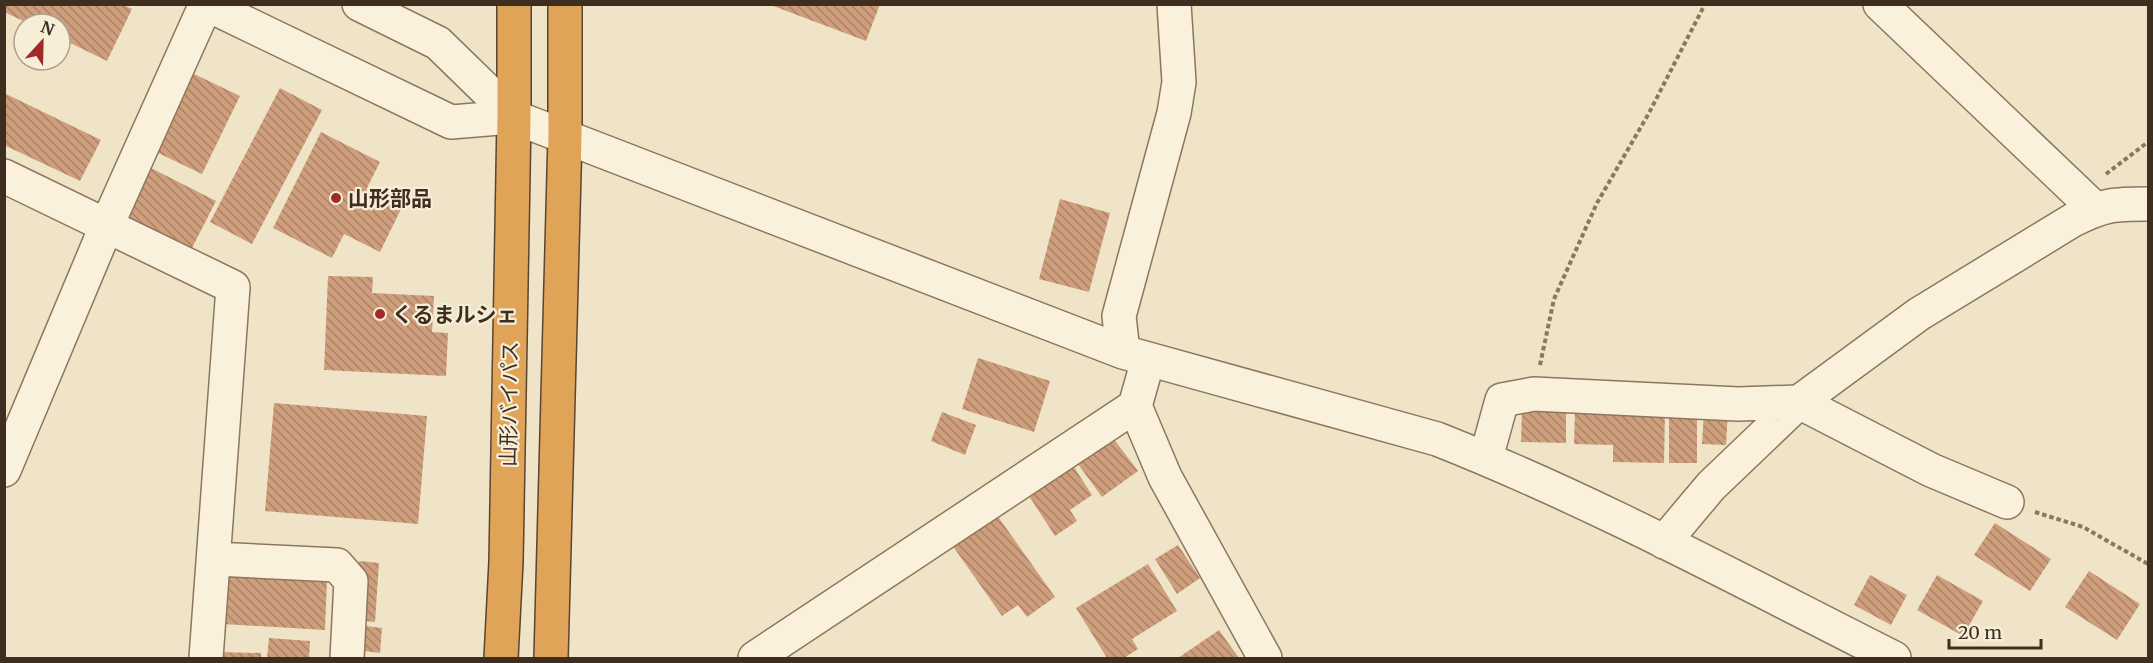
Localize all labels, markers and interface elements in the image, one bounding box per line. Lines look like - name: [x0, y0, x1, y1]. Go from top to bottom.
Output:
- north arrow: [12, 12, 72, 72]
- text: N: [38, 16, 58, 40]
- place label: 山形部品: [348, 185, 432, 212]
- marker: 山形部品: [329, 191, 343, 205]
- place label: くるまルシェ: [392, 301, 518, 328]
- marker: くるまルシェ: [373, 307, 387, 321]
- street label: 山形バイパス: [494, 341, 524, 467]
- scale bar: [1949, 612, 2040, 650]
- text: 20 m: [1958, 621, 2002, 644]

